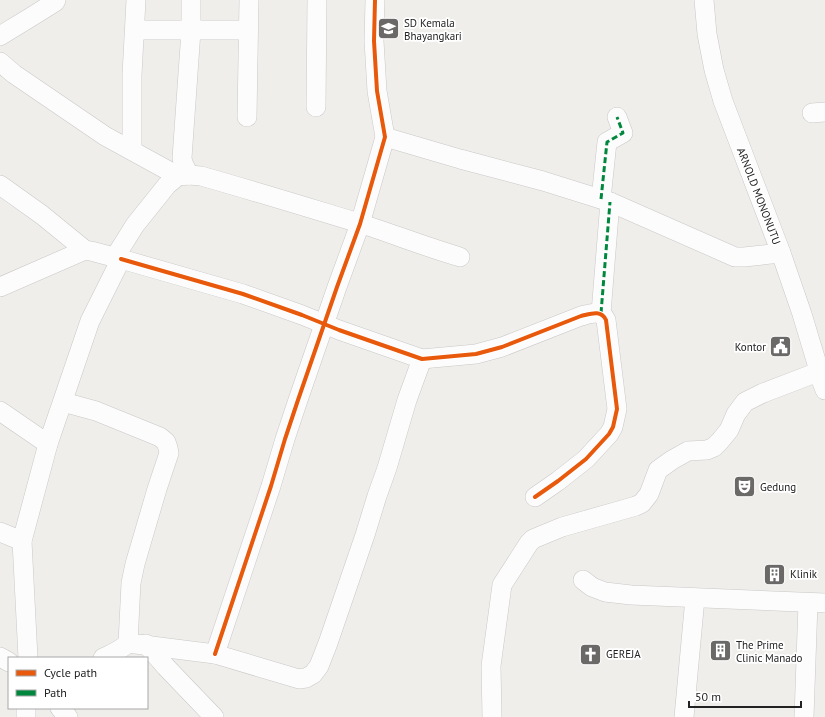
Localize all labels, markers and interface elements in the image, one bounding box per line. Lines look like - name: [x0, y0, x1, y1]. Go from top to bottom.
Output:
- school or university icon: SD Kemala Bhayangkari: [376, 16, 402, 42]
- place label: SD Kemala Bhayangkari: [404, 16, 462, 43]
- street label: ARNOLD MONONUTU: [734, 146, 784, 246]
- public building icon: Kontor: [768, 334, 794, 360]
- place label: Kontor: [735, 340, 766, 354]
- theatre icon: Gedung: [732, 474, 758, 500]
- place label: Gedung: [760, 480, 796, 494]
- building icon: Klinik: [762, 561, 788, 587]
- place label: Klinik: [790, 567, 818, 581]
- building icon: The Prime Clinic Manado: [707, 638, 733, 664]
- place label: The Prime Clinic Manado: [736, 638, 803, 665]
- church icon: GEREJA: [577, 641, 603, 667]
- place label: GEREJA: [606, 647, 641, 661]
- legend: [8, 657, 148, 709]
- text: Cycle path: [44, 665, 97, 680]
- scale bar: [689, 683, 801, 709]
- text: Path: [44, 685, 67, 700]
- text: 50 m: [695, 689, 721, 704]

